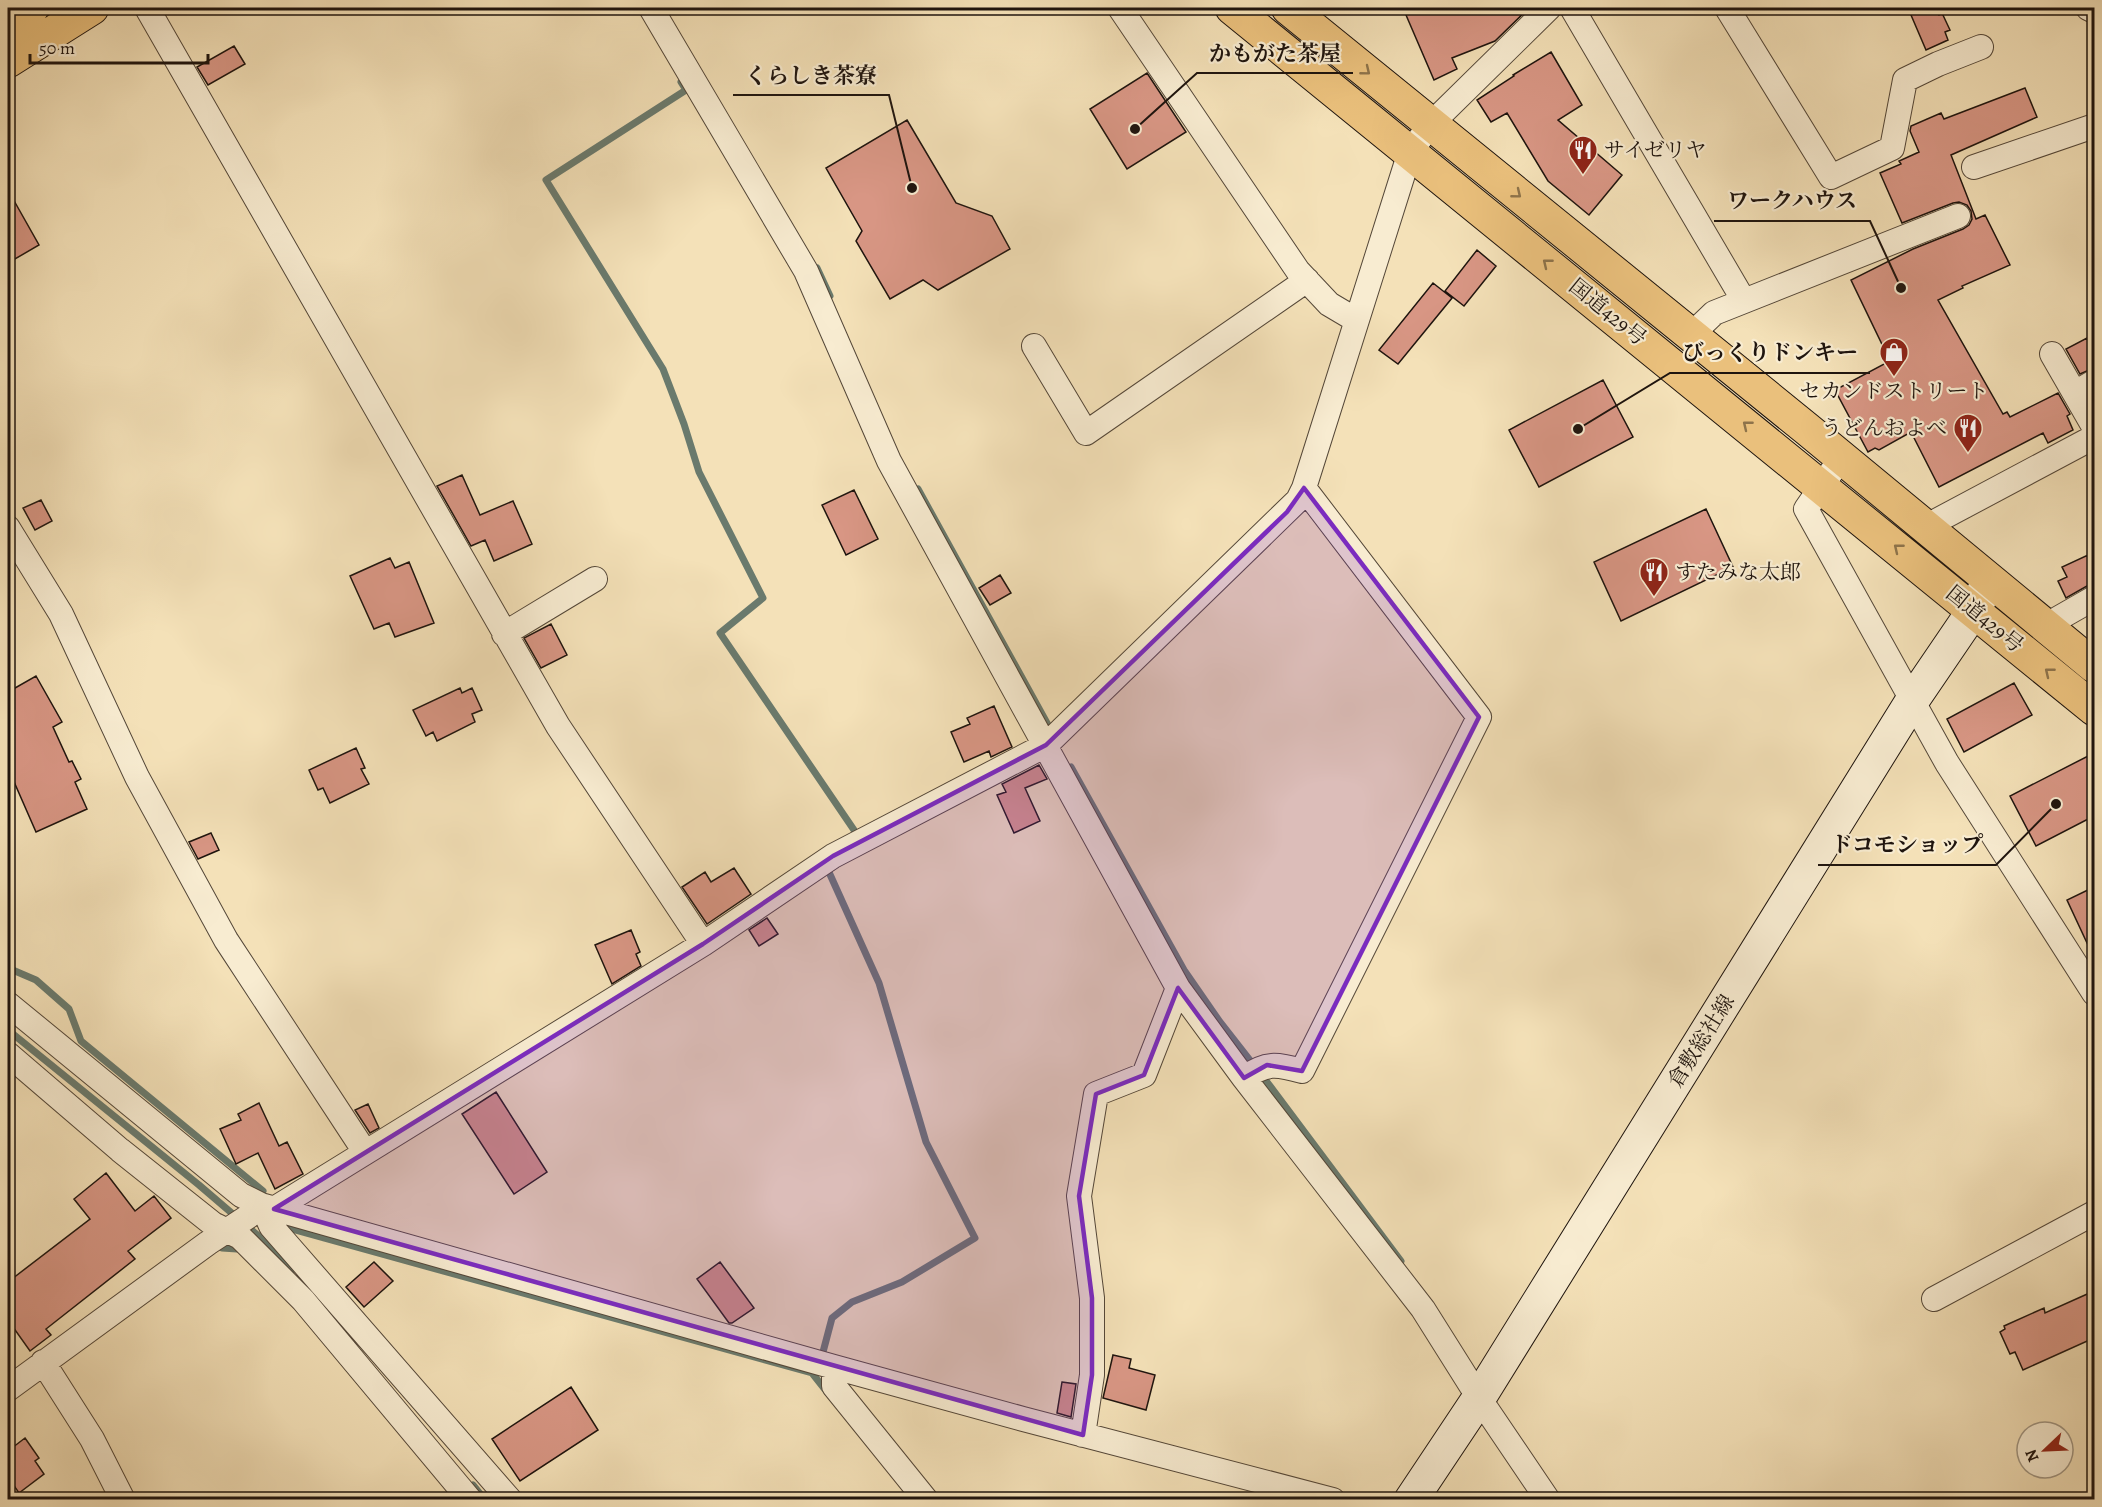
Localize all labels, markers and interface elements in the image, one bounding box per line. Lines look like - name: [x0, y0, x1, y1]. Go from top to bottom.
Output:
- scale bar: [30, 27, 208, 65]
- callout: かもがた茶屋: [1197, 33, 1353, 73]
- text: 50 m: [39, 36, 75, 60]
- text: かもがた茶屋: [1209, 39, 1341, 69]
- callout: くらしき茶寮: [733, 55, 889, 95]
- text: くらしき茶寮: [745, 61, 877, 91]
- one-way arrow: [1359, 64, 1370, 75]
- restaurant icon: サイゼリヤ: [1567, 134, 1599, 176]
- place label: サイゼリヤ: [1604, 136, 1706, 164]
- callout: ワークハウス: [1714, 181, 1870, 221]
- text: ワークハウス: [1727, 186, 1857, 216]
- one-way arrow: [1511, 187, 1522, 198]
- one-way arrow: [1542, 259, 1553, 270]
- street label: 国道429号: [1563, 272, 1653, 352]
- callout: びっくりドンキー: [1670, 333, 1870, 373]
- shop icon: セカンドストリート: [1878, 336, 1910, 378]
- text: びっくりドンキー: [1682, 338, 1858, 368]
- place label: セカンドストリート: [1800, 377, 1988, 405]
- restaurant icon: うどんおよべ: [1952, 412, 1984, 454]
- place label: うどんおよべ: [1821, 414, 1947, 442]
- one-way arrow: [1743, 422, 1754, 433]
- one-way arrow: [1894, 545, 1905, 556]
- restaurant icon: すたみな太郎: [1638, 556, 1670, 598]
- place label: すたみな太郎: [1675, 558, 1801, 586]
- street label: 国道429号: [1940, 579, 2030, 659]
- one-way arrow: [2045, 668, 2056, 679]
- callout: ドコモショップ: [1818, 825, 1996, 865]
- text: ドコモショップ: [1831, 830, 1983, 860]
- street label: 倉敷総社線: [1661, 989, 1741, 1093]
- north arrow: [2015, 1420, 2075, 1480]
- text: N: [2020, 1445, 2045, 1465]

